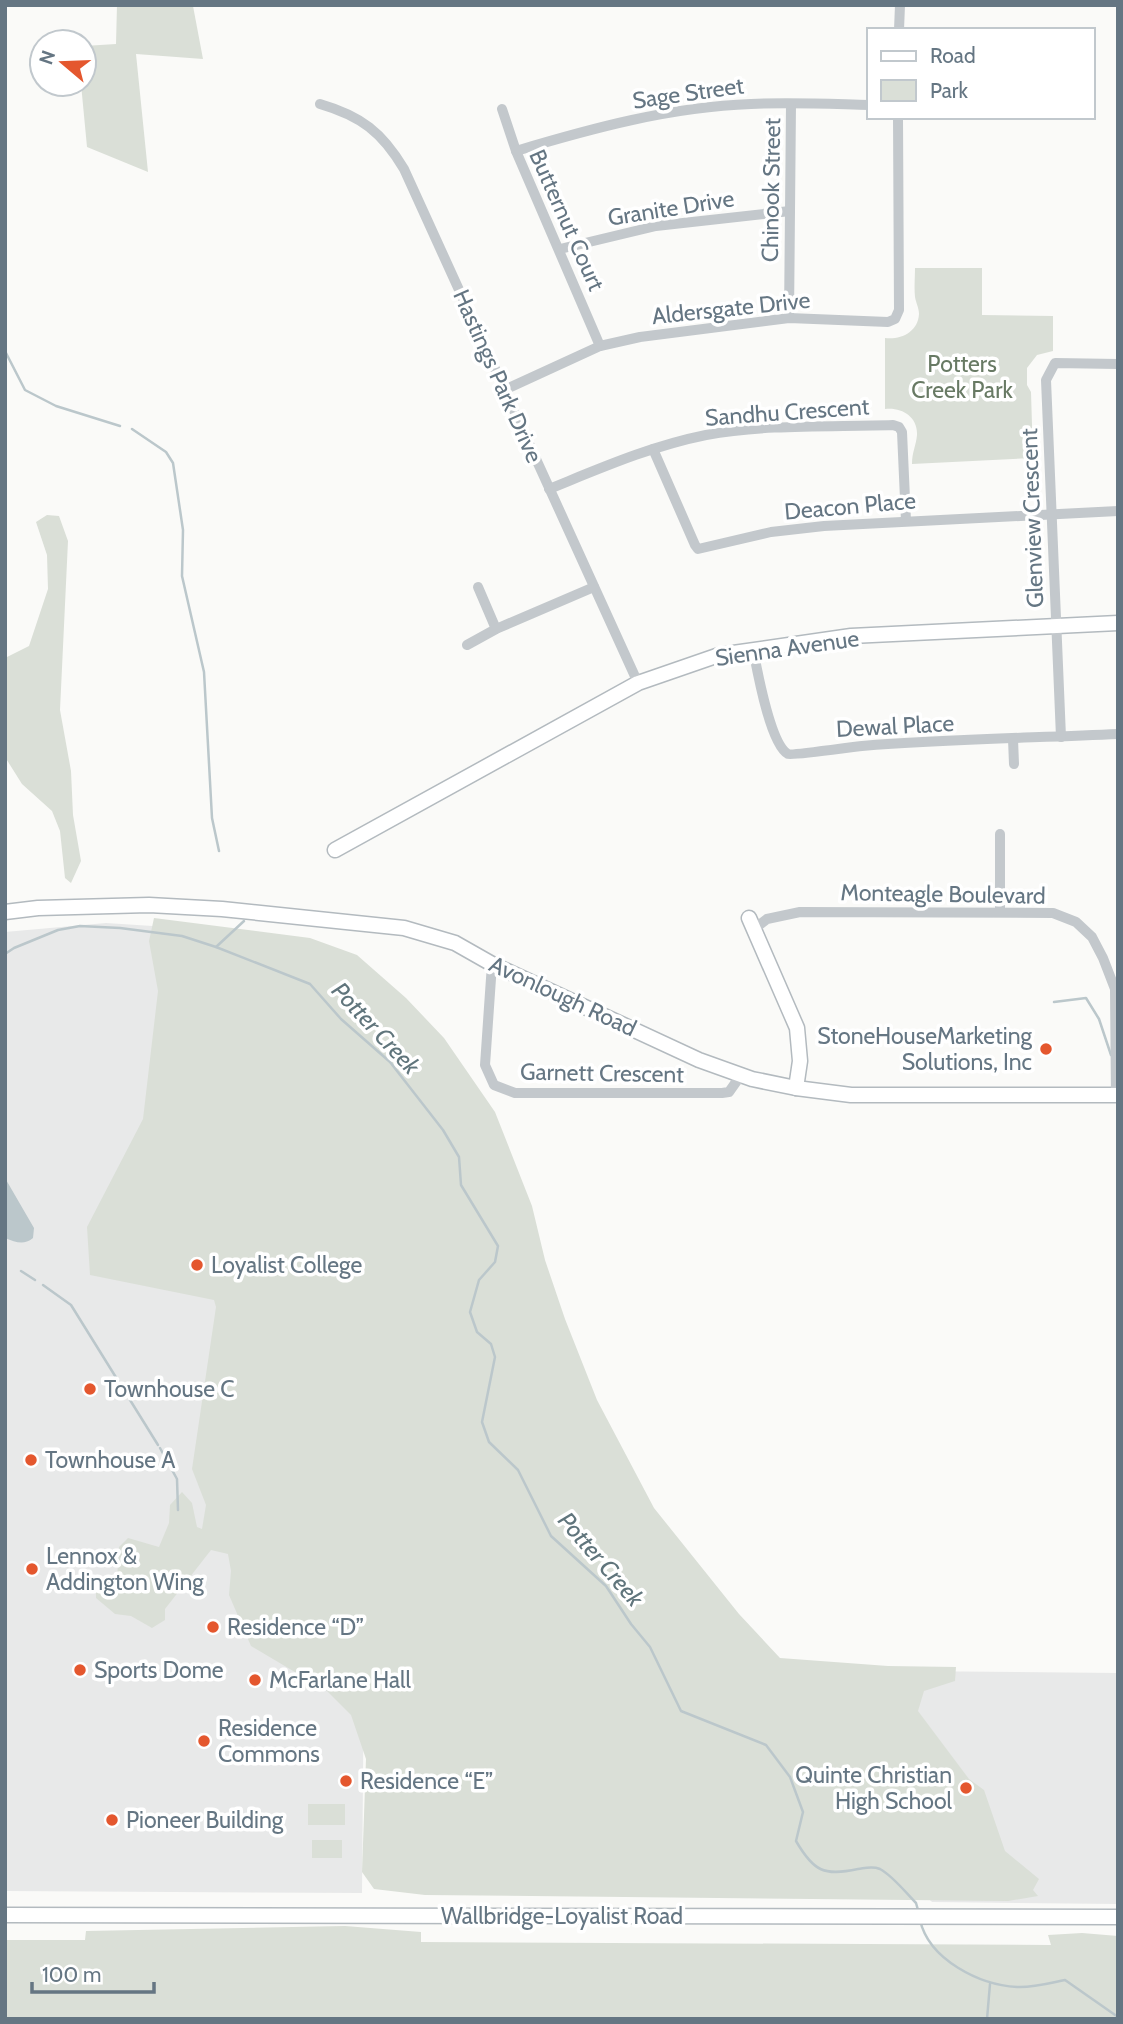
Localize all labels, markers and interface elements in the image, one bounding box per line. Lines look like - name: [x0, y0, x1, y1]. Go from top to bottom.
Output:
- north arrow: [28, 28, 98, 98]
- legend: [867, 28, 1095, 119]
- text: Road: [930, 43, 976, 68]
- text: N: [34, 48, 60, 68]
- street label: Sage Street: [631, 71, 746, 115]
- text: Park: [930, 78, 968, 103]
- street label: Chinook Street: [756, 117, 786, 262]
- street label: Butternut Court: [523, 145, 611, 295]
- street label: Granite Drive: [606, 184, 736, 232]
- street label: Hastings Park Drive: [447, 285, 549, 467]
- street label: Aldersgate Drive: [650, 286, 812, 330]
- park label: Potters Creek Park: [911, 350, 1013, 404]
- street label: Sandhu Crescent: [704, 392, 870, 432]
- street label: Glenview Crescent: [1015, 428, 1049, 608]
- street label: Deacon Place: [783, 486, 917, 526]
- street label: Sienna Avenue: [713, 624, 861, 672]
- street label: Dewal Place: [835, 709, 955, 743]
- street label: Monteagle Boulevard: [840, 878, 1046, 910]
- street label: Avonlough Road: [485, 950, 641, 1042]
- water label: Potter Creek: [326, 976, 427, 1081]
- place label: StoneHouseMarketing Solutions, Inc: [817, 1022, 1033, 1076]
- marker: StoneHouseMarketing Solutions, Inc: [1038, 1041, 1054, 1057]
- street label: Garnett Crescent: [520, 1058, 684, 1088]
- place label: Loyalist College: [211, 1251, 362, 1279]
- marker: Loyalist College: [189, 1257, 205, 1273]
- place label: Townhouse C: [104, 1375, 234, 1403]
- marker: Townhouse C: [82, 1381, 98, 1397]
- place label: Townhouse A: [45, 1446, 175, 1474]
- marker: Townhouse A: [23, 1452, 39, 1468]
- water label: Potter Creek: [552, 1506, 650, 1613]
- place label: Lennox & Addington Wing: [46, 1542, 204, 1596]
- marker: Lennox & Addington Wing: [24, 1561, 40, 1577]
- place label: Residence “D”: [227, 1613, 364, 1641]
- marker: Residence “D”: [205, 1619, 221, 1635]
- place label: Sports Dome: [94, 1656, 224, 1684]
- marker: Sports Dome: [72, 1662, 88, 1678]
- place label: McFarlane Hall: [269, 1666, 411, 1694]
- marker: McFarlane Hall: [247, 1672, 263, 1688]
- place label: Residence Commons: [218, 1714, 320, 1768]
- marker: Residence Commons: [196, 1733, 212, 1749]
- place label: Quinte Christian High School: [795, 1761, 953, 1815]
- place label: Residence “E”: [360, 1767, 493, 1795]
- marker: Residence “E”: [338, 1773, 354, 1789]
- marker: Quinte Christian High School: [958, 1780, 974, 1796]
- place label: Pioneer Building: [126, 1806, 284, 1834]
- marker: Pioneer Building: [104, 1812, 120, 1828]
- street label: Wallbridge-Loyalist Road: [441, 1902, 683, 1930]
- scale bar: [32, 1951, 154, 1995]
- text: 100 m: [42, 1962, 101, 1987]

